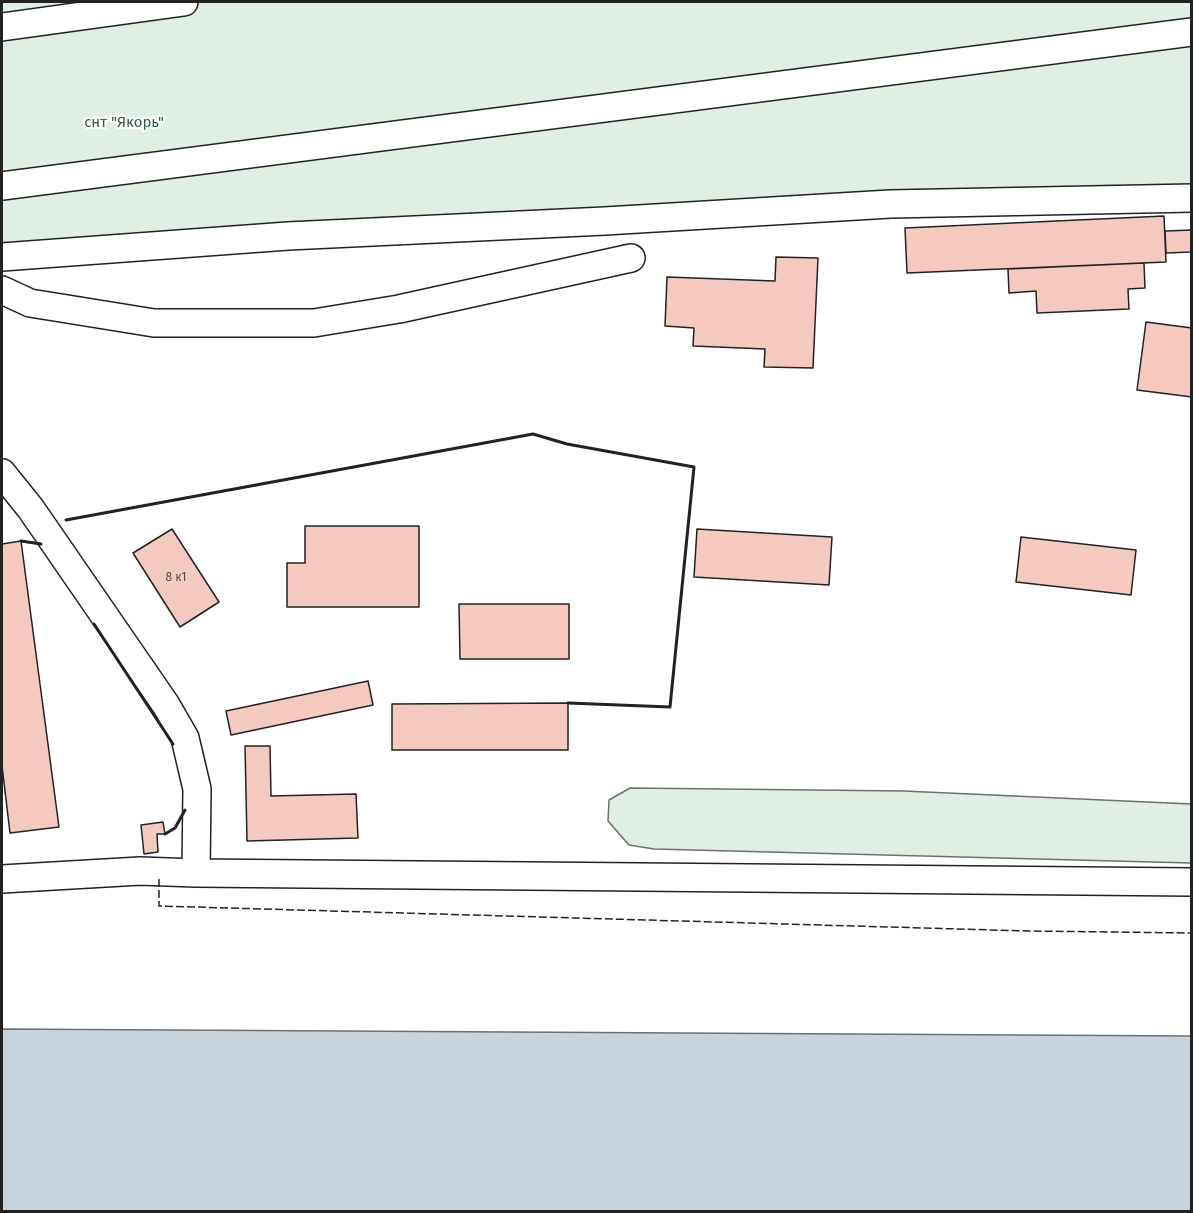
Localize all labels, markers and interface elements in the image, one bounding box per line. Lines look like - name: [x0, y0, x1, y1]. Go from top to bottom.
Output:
- park label: снт "Якорь": [84, 114, 164, 132]
- house number: 8 к1: [165, 571, 187, 585]

